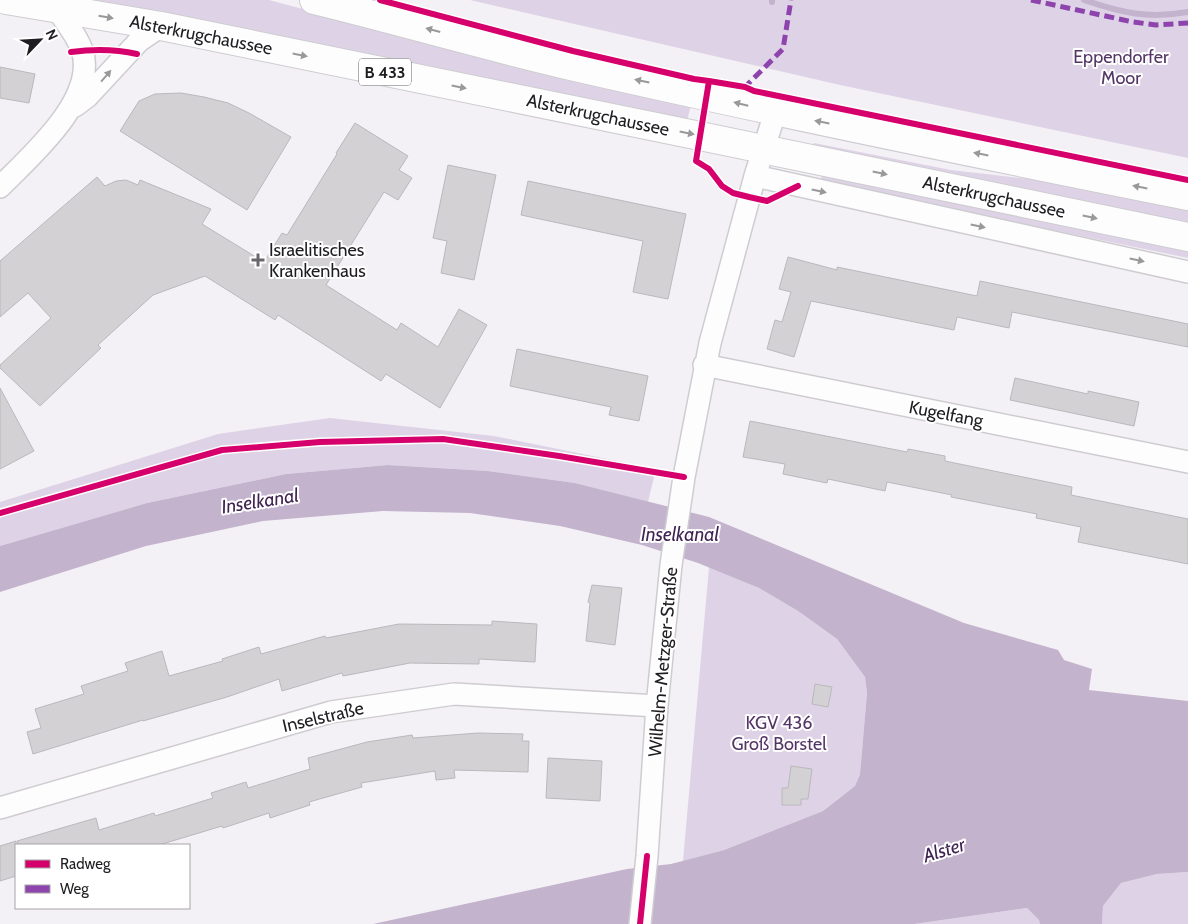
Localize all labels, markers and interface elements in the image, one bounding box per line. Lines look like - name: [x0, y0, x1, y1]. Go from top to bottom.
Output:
- street label: Alsterkrugchaussee: [128, 10, 274, 60]
- one-way arrow: [98, 13, 114, 21]
- north arrow: [15, 15, 65, 65]
- text: N: [42, 26, 62, 43]
- one-way arrow: [425, 26, 440, 34]
- park label: Eppendorfer Moor: [1073, 46, 1169, 89]
- one-way arrow: [292, 51, 308, 59]
- road number: B 433: [359, 58, 411, 86]
- one-way arrow: [100, 70, 112, 82]
- one-way arrow: [634, 77, 649, 85]
- one-way arrow: [451, 83, 467, 91]
- street label: Alsterkrugchaussee: [525, 89, 671, 141]
- one-way arrow: [733, 100, 748, 108]
- one-way arrow: [814, 118, 829, 126]
- one-way arrow: [679, 130, 695, 138]
- one-way arrow: [973, 150, 989, 158]
- one-way arrow: [872, 170, 888, 178]
- street label: Alsterkrugchaussee: [921, 171, 1067, 223]
- one-way arrow: [1132, 182, 1148, 190]
- one-way arrow: [812, 187, 827, 195]
- one-way arrow: [1083, 213, 1098, 221]
- one-way arrow: [971, 222, 986, 230]
- place label: Israelitisches Krankenhaus: [269, 239, 366, 282]
- marker: Israelitisches Krankenhaus: [251, 253, 265, 267]
- one-way arrow: [1129, 257, 1145, 265]
- street label: Kugelfang: [907, 396, 986, 432]
- water label: Inselkanal: [220, 483, 301, 518]
- water label: Inselkanal: [641, 523, 719, 546]
- street label: Wilhelm-Metzger-Straße: [644, 566, 682, 758]
- street label: Inselstraße: [280, 697, 366, 737]
- park label: KGV 436 Groß Borstel: [732, 712, 827, 755]
- water label: Alster: [919, 832, 969, 868]
- legend: [15, 844, 190, 909]
- text: Radweg: [60, 855, 111, 873]
- text: Weg: [60, 880, 89, 898]

